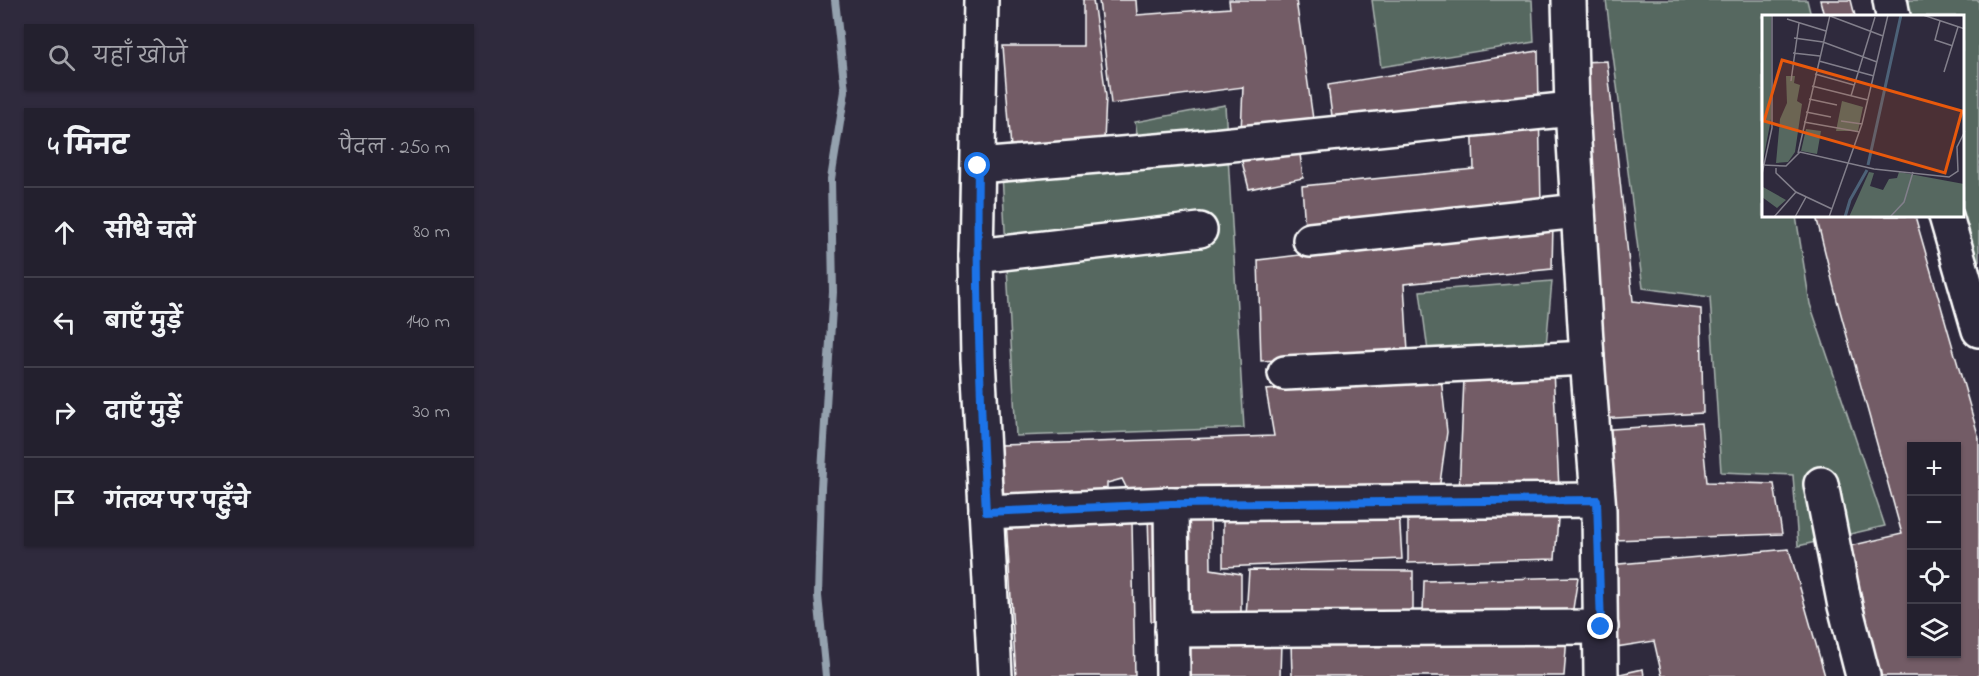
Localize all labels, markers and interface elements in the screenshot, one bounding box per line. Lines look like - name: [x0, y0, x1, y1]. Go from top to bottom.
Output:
- inset map: [1762, 15, 1964, 218]
- search box: [24, 24, 474, 90]
- icon: search: [45, 41, 78, 74]
- text: यहाँ खोजें: [93, 42, 187, 74]
- text: 4 मिनट: [48, 129, 128, 167]
- text: पैदल · 250 m: [339, 134, 450, 163]
- route start: [964, 152, 990, 178]
- icon: ahead: [48, 216, 81, 249]
- text: सीधे चलें: [105, 217, 195, 249]
- text: 80 m: [413, 218, 450, 247]
- icon: left: [48, 306, 81, 339]
- text: बाएँ मुड़ें: [105, 307, 182, 339]
- text: 140 m: [406, 308, 450, 337]
- icon: right: [48, 396, 81, 429]
- text: दाएँ मुड़ें: [105, 397, 181, 429]
- text: 30 m: [413, 398, 450, 427]
- map controls: [1907, 442, 1961, 658]
- button: +: [1907, 442, 1961, 496]
- icon: arrive: [48, 486, 81, 519]
- text: गंतव्य पर पहुँचे: [105, 487, 250, 519]
- button: −: [1907, 496, 1961, 550]
- button: locate: [1907, 550, 1961, 604]
- button: layers: [1907, 604, 1961, 658]
- route end: [1587, 613, 1613, 639]

